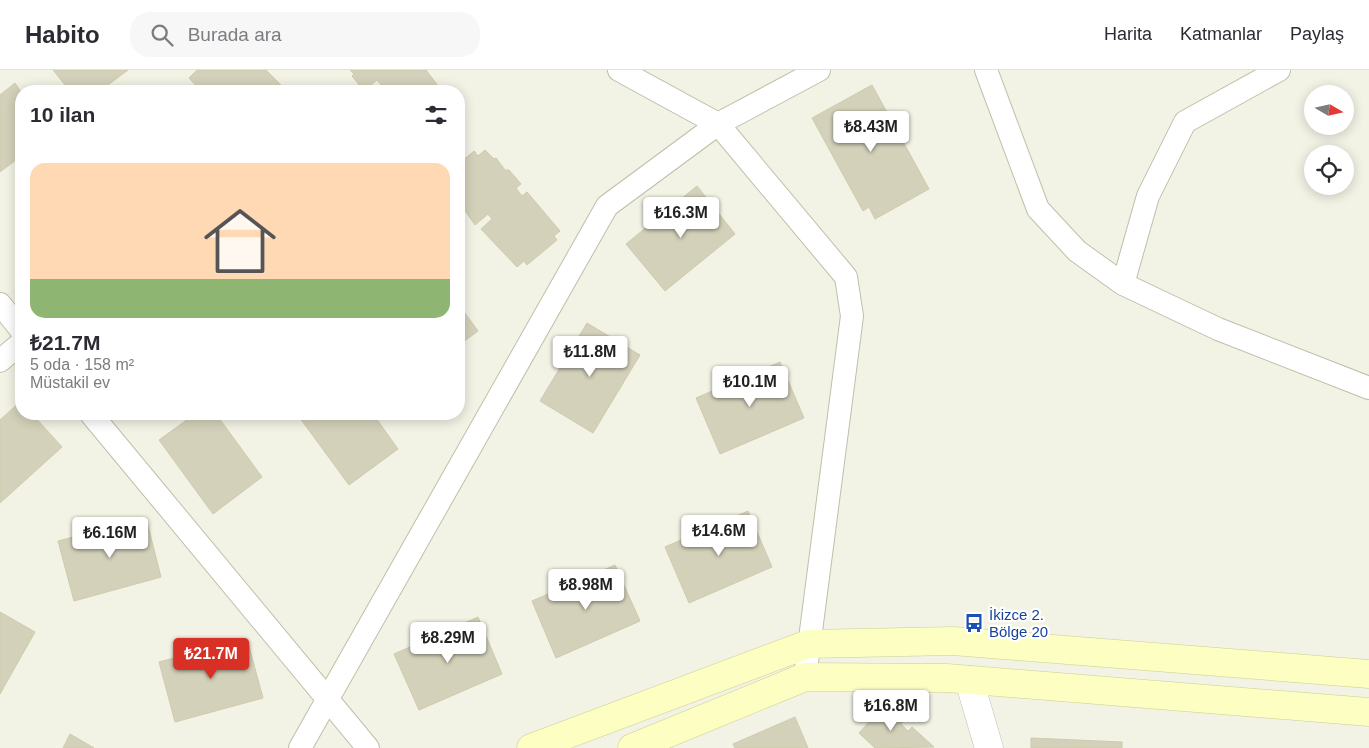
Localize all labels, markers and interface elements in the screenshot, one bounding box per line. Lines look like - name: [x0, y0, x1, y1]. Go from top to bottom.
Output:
- search box: [130, 12, 480, 57]
- text: Habito: [25, 21, 100, 48]
- icon: search: [148, 21, 176, 49]
- text: Burada ara: [188, 24, 282, 45]
- text: Harita: [1104, 24, 1152, 44]
- text: Katmanlar: [1180, 24, 1262, 44]
- text: Paylaş: [1290, 24, 1344, 44]
- north arrow: [1304, 85, 1354, 135]
- map controls: [1304, 85, 1354, 195]
- icon: filters: [422, 101, 450, 129]
- text: 10 ilan: [30, 103, 95, 126]
- pin: ₺8.43M: [830, 111, 912, 153]
- text: ₺8.43M: [844, 118, 898, 135]
- button: locate: [1304, 145, 1354, 195]
- icon: home: [195, 196, 285, 286]
- pin: ₺16.3M: [640, 196, 722, 239]
- text: ₺16.3M: [654, 204, 708, 221]
- text: ₺21.7M: [30, 331, 100, 354]
- pin: ₺11.8M: [549, 336, 631, 378]
- text: ₺11.8M: [564, 343, 616, 360]
- text: 5 oda · 158 m²: [30, 356, 134, 373]
- pin: ₺10.1M: [709, 366, 791, 408]
- text: ₺10.1M: [723, 373, 777, 390]
- text: Müstakil ev: [30, 374, 110, 391]
- pin: ₺14.6M: [678, 514, 760, 557]
- pin: ₺6.16M: [69, 516, 151, 559]
- text: ₺14.6M: [692, 522, 746, 539]
- text: ₺6.16M: [83, 524, 137, 541]
- pin: ₺8.98M: [545, 568, 627, 611]
- text: ₺8.98M: [559, 576, 613, 593]
- place label: İkizce 2. Bölge 20: [989, 606, 1048, 640]
- bus stop icon: İkizce 2. Bölge 20: [963, 612, 985, 634]
- pin: ₺8.29M: [407, 622, 489, 664]
- text: ₺8.29M: [421, 629, 475, 646]
- pin: ₺21.7M: [170, 638, 252, 680]
- text: ₺21.7M: [184, 645, 238, 662]
- pin: ₺16.8M: [850, 690, 932, 732]
- text: ₺16.8M: [864, 697, 918, 714]

